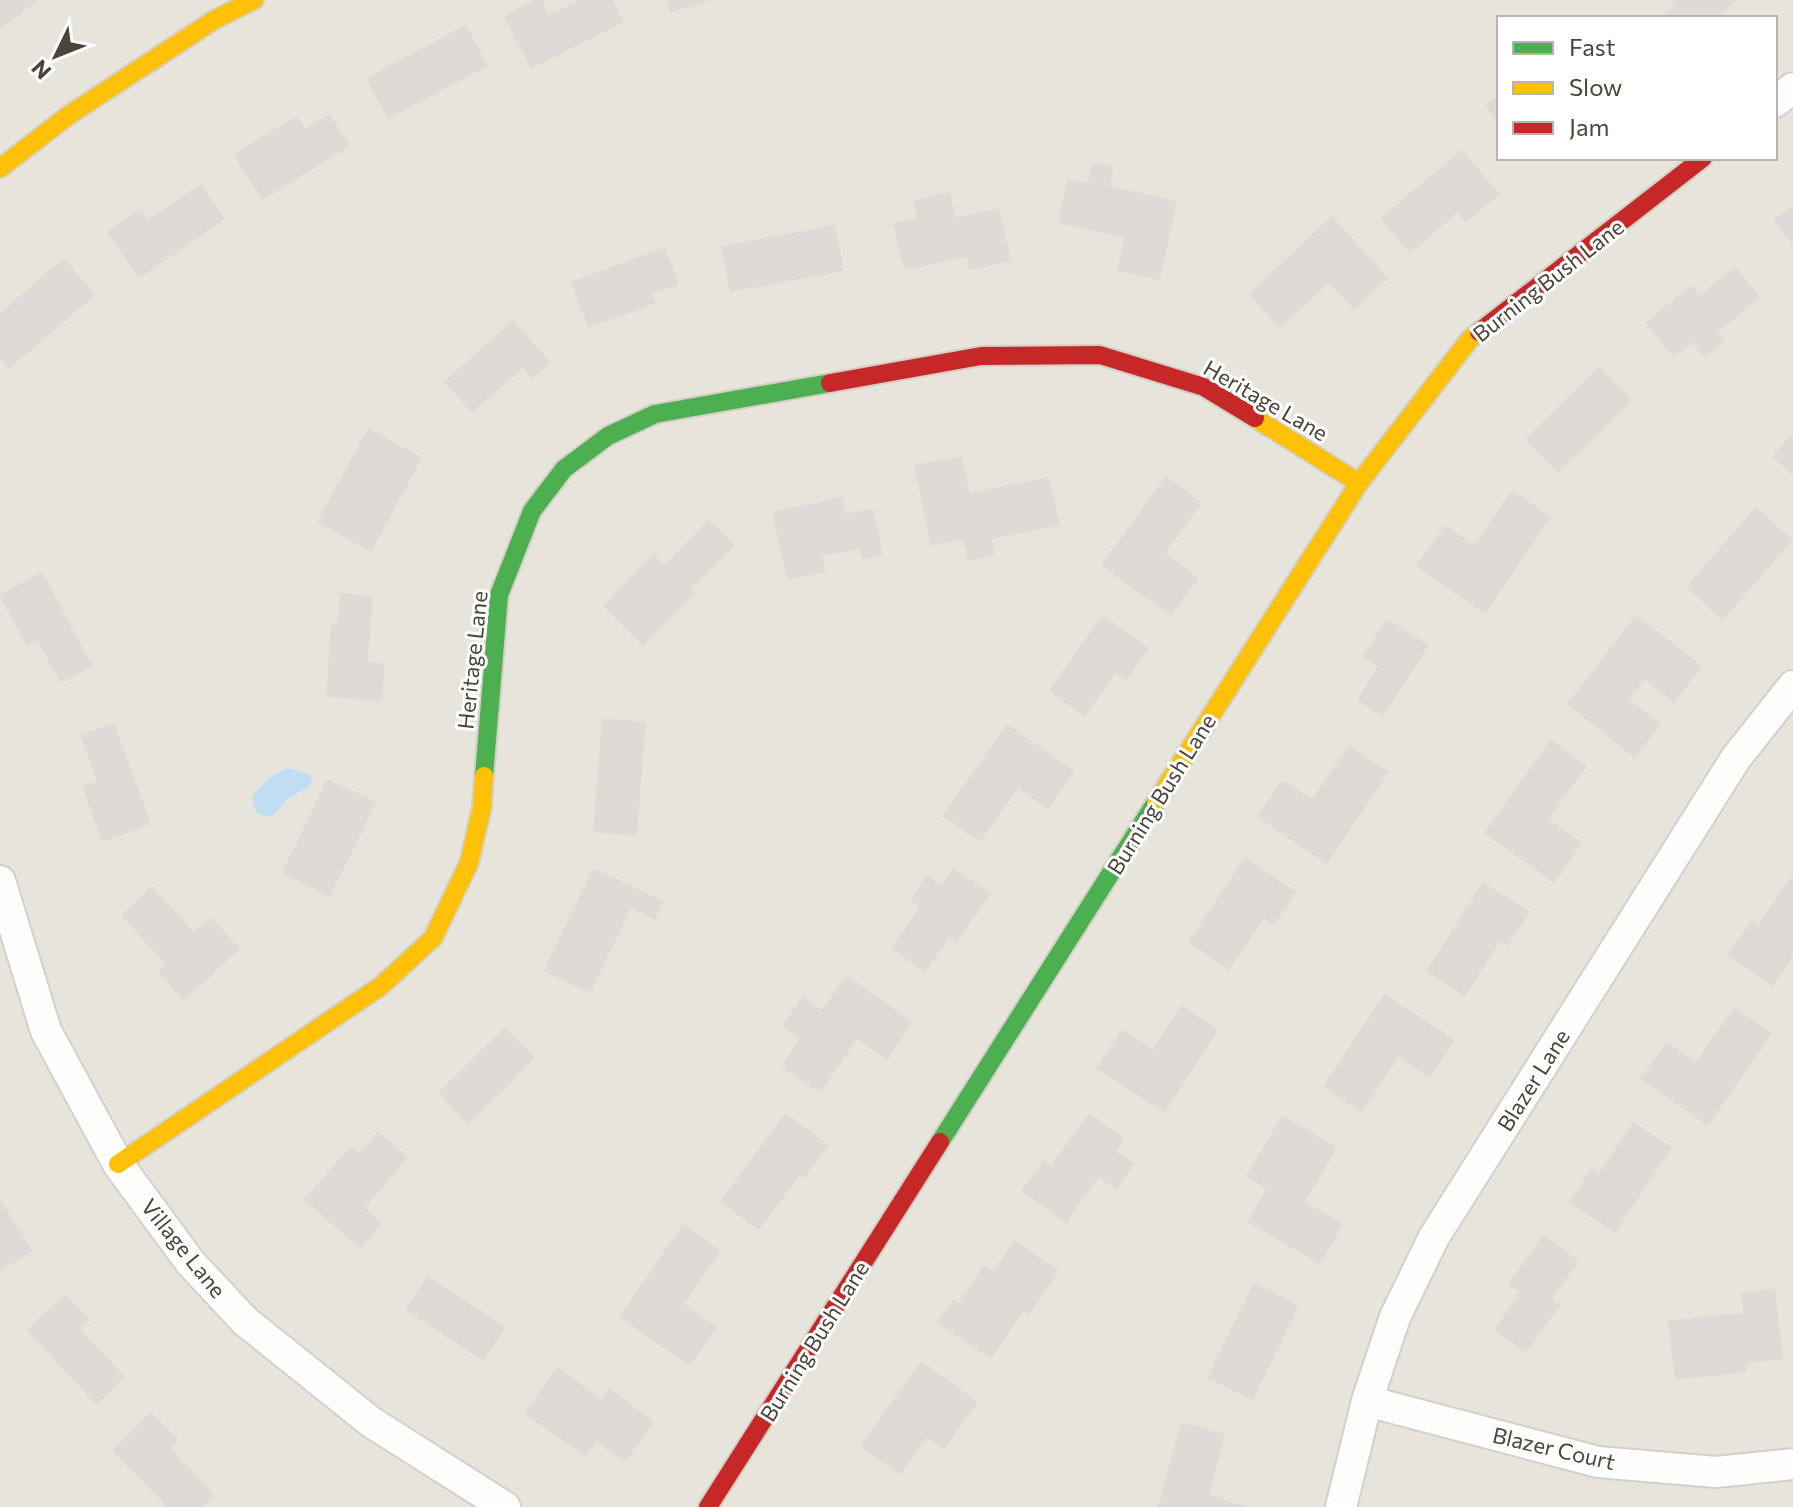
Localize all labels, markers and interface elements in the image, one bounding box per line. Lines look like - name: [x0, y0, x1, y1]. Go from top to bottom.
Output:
- north arrow: [16, 16, 96, 96]
- legend: [1497, 16, 1777, 160]
- text: Fast: [1569, 32, 1616, 61]
- text: N: [26, 55, 57, 85]
- text: Slow: [1569, 72, 1622, 101]
- text: Jam: [1569, 112, 1609, 141]
- street label: Burning Bush Lane: [1467, 213, 1629, 347]
- street label: Heritage Lane: [1199, 354, 1333, 446]
- street label: Heritage Lane: [451, 590, 493, 730]
- street label: Burning Bush Lane: [1101, 709, 1221, 879]
- street label: Blazer Lane: [1491, 1024, 1575, 1136]
- street label: Village Lane: [136, 1193, 232, 1303]
- street label: Burning Bush Lane: [754, 1256, 874, 1426]
- street label: Blazer Court: [1490, 1421, 1618, 1475]

